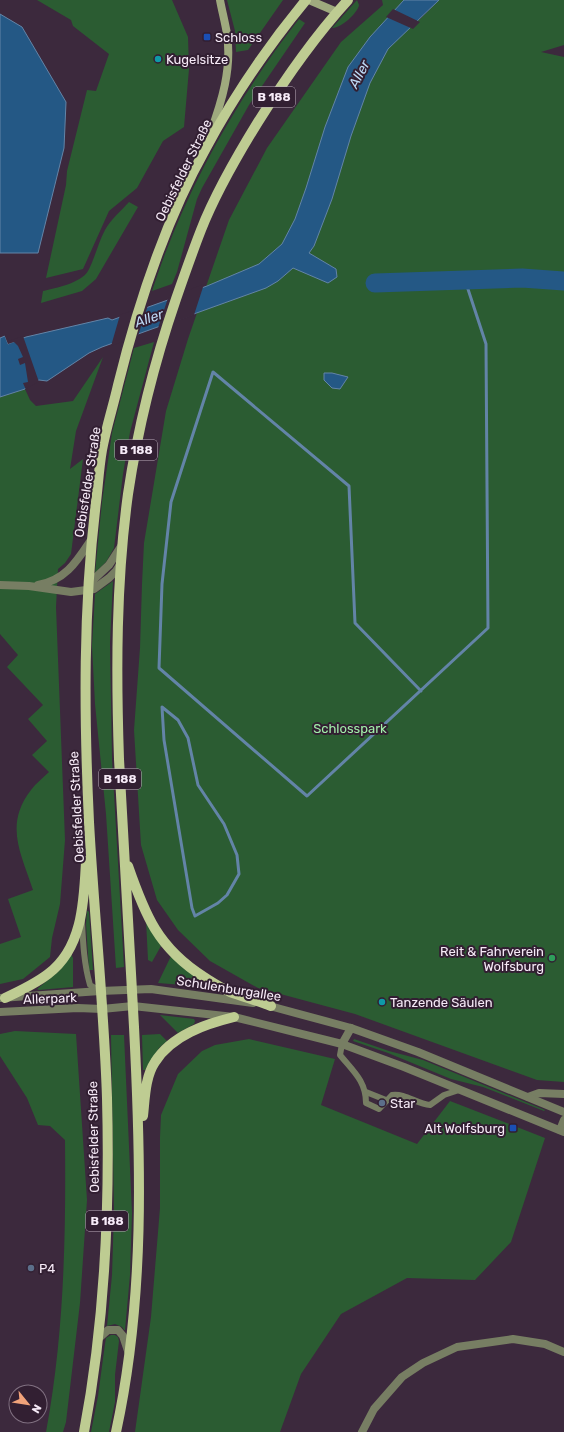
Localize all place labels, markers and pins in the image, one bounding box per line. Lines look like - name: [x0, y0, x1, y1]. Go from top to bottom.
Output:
- place label: Schloss: [215, 30, 262, 45]
- marker: Schloss: [202, 32, 212, 42]
- place label: Kugelsitze: [166, 52, 228, 68]
- marker: Kugelsitze: [153, 54, 163, 64]
- place label: Reit & Fahrverein Wolfsburg: [440, 944, 544, 975]
- marker: Reit & Fahrverein Wolfsburg: [547, 953, 557, 963]
- place label: Tanzende Säulen: [390, 995, 493, 1010]
- marker: Tanzende Säulen: [377, 997, 387, 1007]
- place label: Star: [390, 1096, 415, 1111]
- marker: Star: [377, 1098, 387, 1108]
- place label: Alt Wolfsburg: [425, 1121, 505, 1137]
- marker: Alt Wolfsburg: [508, 1123, 518, 1133]
- place label: P4: [39, 1261, 55, 1276]
- marker: P4: [26, 1263, 36, 1273]

